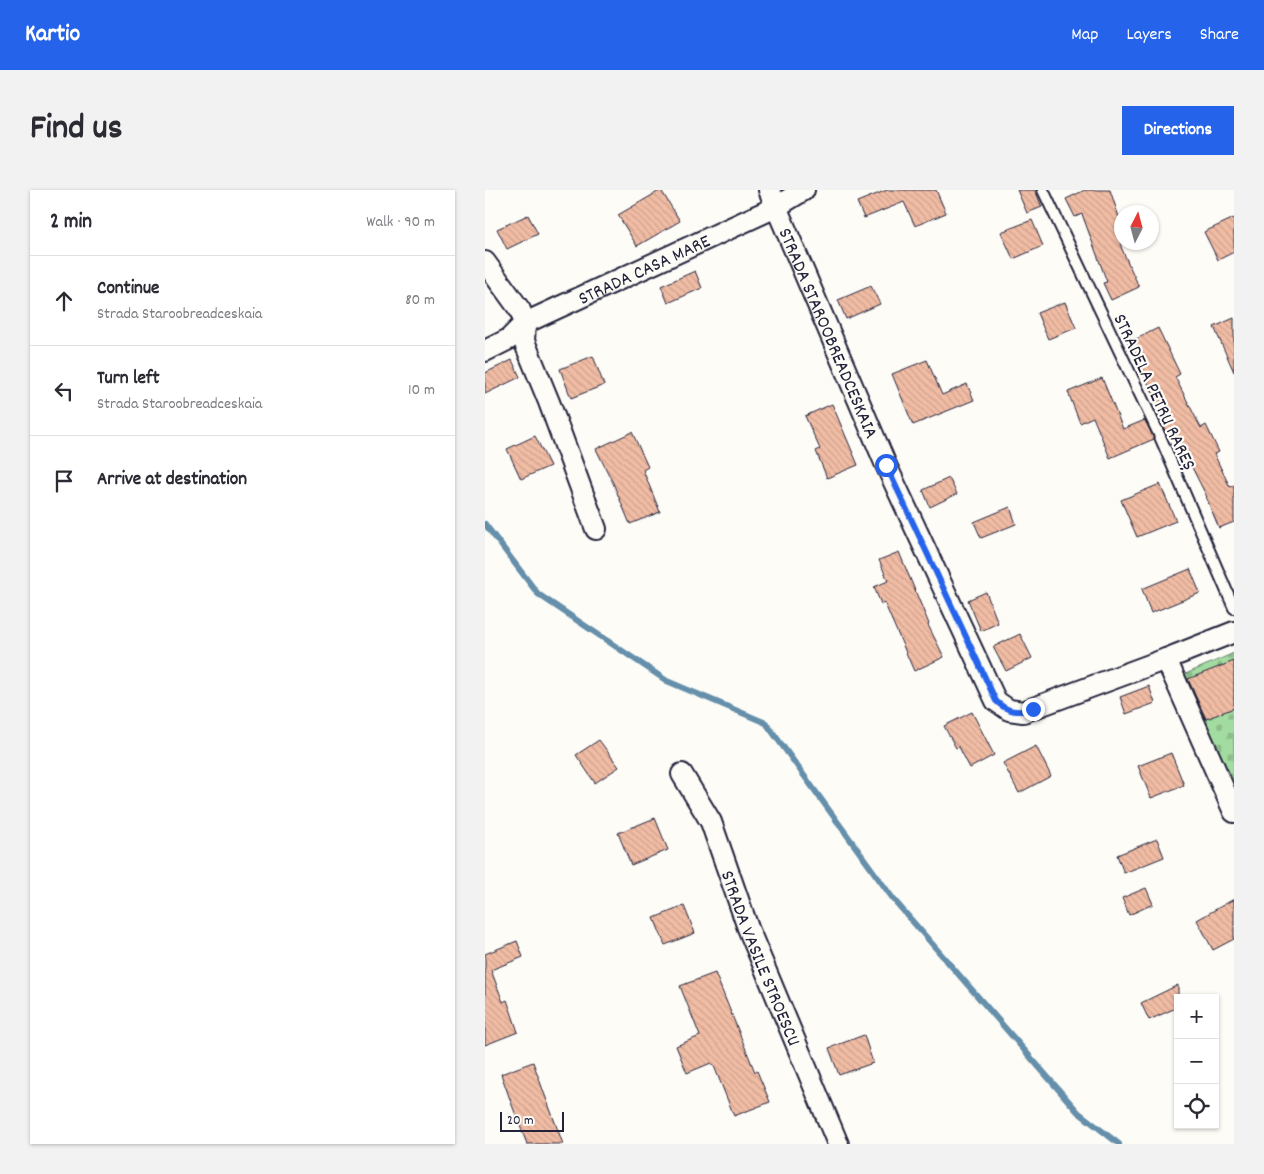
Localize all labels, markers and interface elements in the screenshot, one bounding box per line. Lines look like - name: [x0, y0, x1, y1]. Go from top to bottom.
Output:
- text: Kartio: [25, 18, 80, 52]
- text: Map: [1071, 23, 1098, 48]
- text: Layers: [1126, 23, 1172, 48]
- text: Share: [1200, 23, 1239, 48]
- text: Find us: [30, 105, 122, 155]
- button: Directions: [1122, 106, 1234, 155]
- north arrow: [1114, 205, 1159, 250]
- text: 2 min: [50, 208, 92, 238]
- text: Walk · 90 m: [366, 211, 435, 234]
- street label: STRADA STAROOBREADCESKAIA: [770, 224, 883, 444]
- street label: STRADA CASA MARE: [575, 229, 716, 314]
- text: Continue: [97, 276, 159, 303]
- icon: ahead: [50, 287, 78, 315]
- text: 80 m: [405, 289, 435, 312]
- text: Strada Staroobreadceskaia: [97, 303, 262, 326]
- street label: STRADELA PETRU RAREȘ: [1105, 310, 1201, 475]
- text: Turn left: [97, 366, 160, 393]
- icon: left: [50, 377, 78, 405]
- text: 10 m: [408, 379, 435, 402]
- text: Strada Staroobreadceskaia: [97, 393, 262, 416]
- route start: [875, 454, 898, 477]
- icon: arrive: [50, 467, 78, 495]
- text: Arrive at destination: [97, 467, 247, 494]
- route end: [1022, 698, 1045, 721]
- street label: STRADA VASILE STROESCU: [712, 867, 806, 1051]
- map controls: [1174, 994, 1219, 1129]
- button: +: [1174, 994, 1219, 1039]
- button: −: [1174, 1039, 1219, 1084]
- button: locate: [1174, 1084, 1219, 1129]
- scale bar: [500, 1109, 564, 1132]
- text: 20 m: [507, 1111, 534, 1131]

